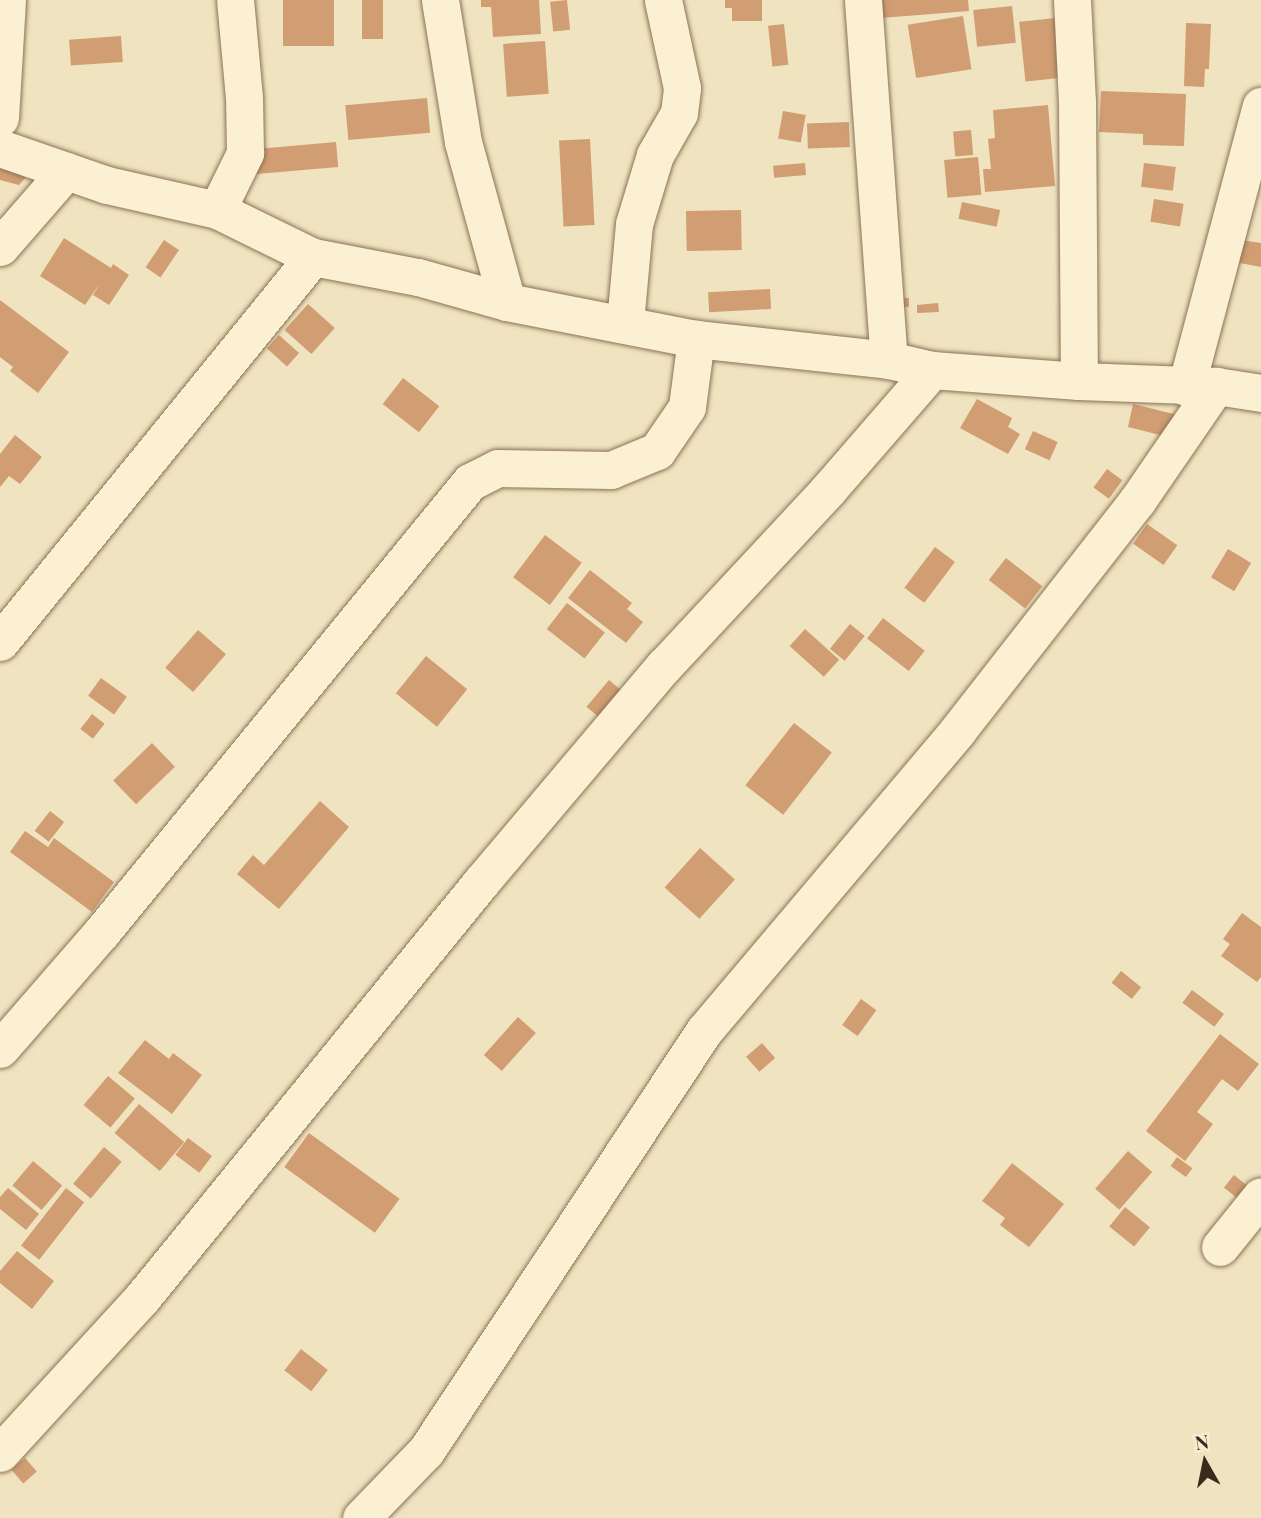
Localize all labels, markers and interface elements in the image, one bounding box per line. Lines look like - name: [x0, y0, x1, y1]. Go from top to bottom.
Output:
- north arrow: [1170, 1427, 1240, 1497]
- text: N: [1193, 1427, 1211, 1455]

